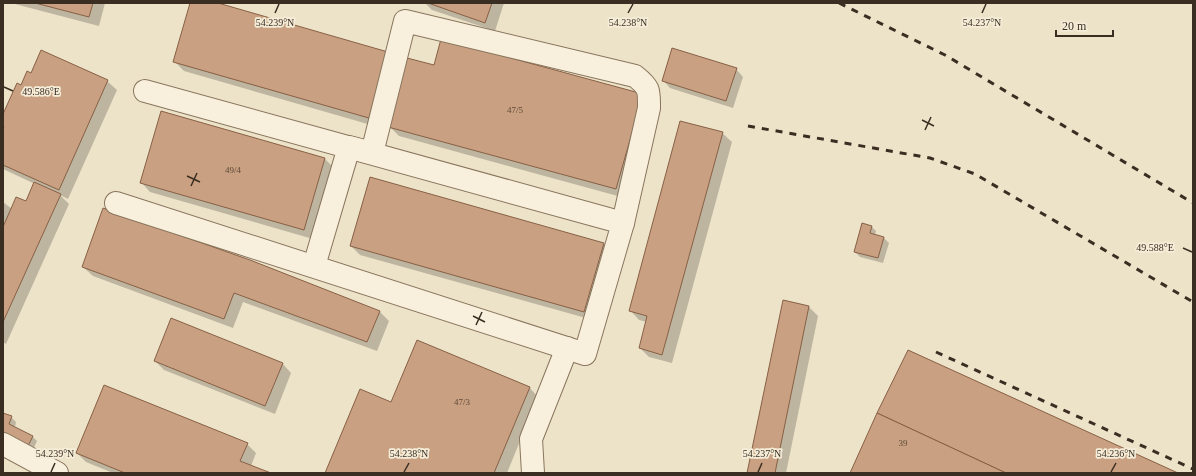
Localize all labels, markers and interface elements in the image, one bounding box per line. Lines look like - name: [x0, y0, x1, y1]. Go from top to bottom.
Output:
- scale bar: [1056, 12, 1113, 38]
- text: 54.239°N: [256, 17, 294, 28]
- text: 54.238°N: [609, 17, 647, 28]
- text: 54.237°N: [963, 17, 1001, 28]
- text: 20 m: [1062, 19, 1087, 33]
- text: 49.586°E: [22, 86, 60, 97]
- house number: 47/5: [507, 105, 523, 115]
- house number: 49/4: [225, 165, 241, 175]
- text: 49.588°E: [1136, 242, 1174, 253]
- house number: 47/3: [454, 397, 470, 407]
- house number: 39: [899, 438, 908, 448]
- text: 54.239°N: [36, 448, 74, 459]
- text: 54.238°N: [390, 448, 428, 459]
- text: 54.237°N: [743, 448, 781, 459]
- text: 54.236°N: [1097, 448, 1135, 459]

